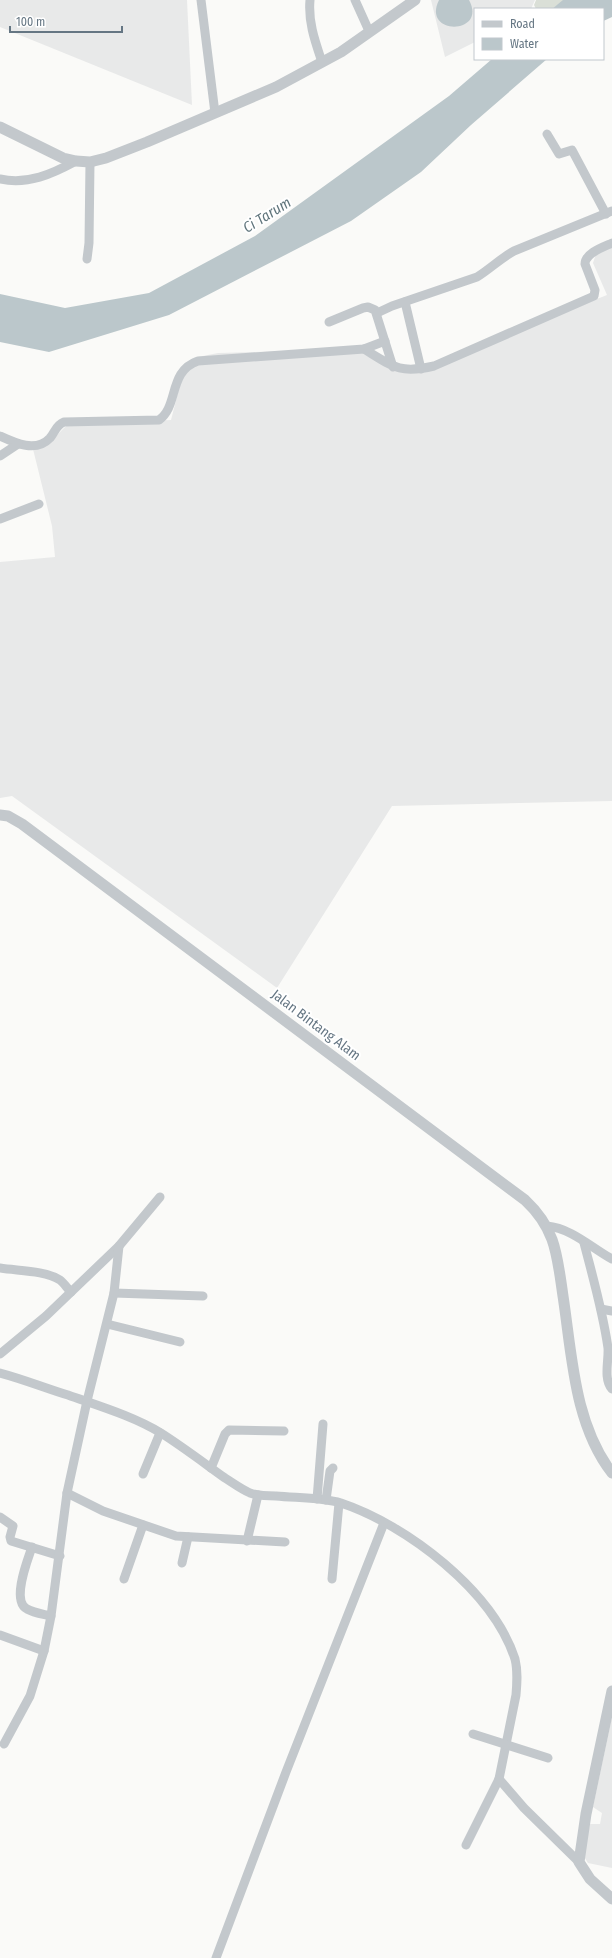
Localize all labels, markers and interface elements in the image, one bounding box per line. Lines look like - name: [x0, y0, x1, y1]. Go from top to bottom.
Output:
- scale bar: [10, 8, 122, 34]
- legend: [474, 8, 604, 60]
- text: 100 m: [16, 15, 45, 29]
- text: Road: [510, 17, 535, 31]
- text: Water: [510, 37, 539, 51]
- water label: Ci Tarum: [240, 193, 294, 237]
- street label: Jalan Bintang Alam: [268, 986, 364, 1064]

